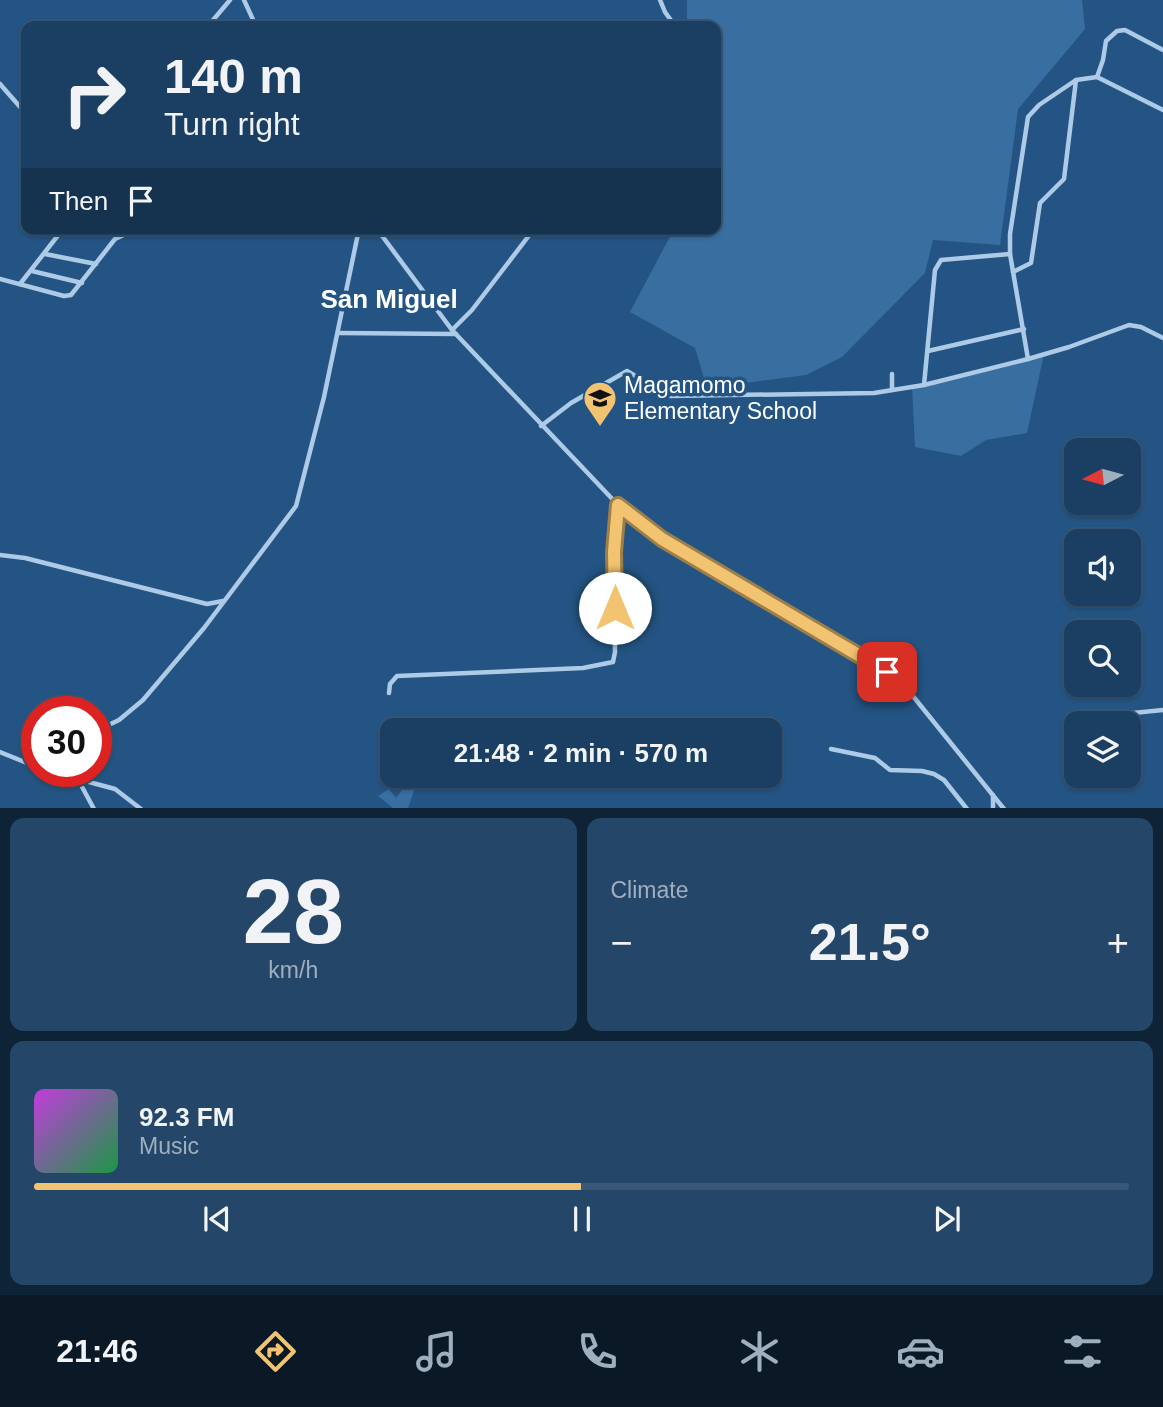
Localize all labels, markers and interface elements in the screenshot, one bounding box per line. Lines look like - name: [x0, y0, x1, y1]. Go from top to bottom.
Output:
- icon: right: [49, 49, 140, 140]
- text: 140 m: [164, 49, 303, 103]
- text: Turn right: [164, 106, 300, 142]
- icon: arrive: [122, 182, 160, 220]
- text: Then: [49, 186, 108, 216]
- district label: San Miguel: [320, 284, 458, 314]
- place label: Magamomo Elementary School: [624, 372, 817, 424]
- school or university icon: Magamomo Elementary School: [581, 379, 619, 428]
- north arrow: [1064, 438, 1141, 514]
- map controls: [1064, 438, 1141, 788]
- button: sound: [1064, 529, 1141, 606]
- position arrow: [578, 571, 652, 645]
- button: search: [1064, 620, 1141, 697]
- pin: [857, 642, 917, 702]
- icon: arrive: [868, 653, 906, 691]
- speed limit sign: 30: [21, 696, 112, 787]
- button: layers: [1064, 711, 1141, 788]
- text: 21:48 · 2 min · 570 m: [454, 738, 708, 768]
- text: 28: [243, 861, 344, 962]
- text: Climate: [611, 877, 688, 903]
- text: 21.5°: [809, 913, 931, 971]
- text: −: [611, 922, 633, 964]
- text: +: [1107, 922, 1129, 964]
- text: km/h: [268, 957, 318, 983]
- text: 92.3 FM: [139, 1102, 234, 1132]
- text: Music: [139, 1133, 199, 1159]
- icon: previous: [198, 1200, 236, 1238]
- icon: pause: [563, 1200, 601, 1238]
- icon: next: [928, 1200, 966, 1238]
- icon: directions: [251, 1327, 300, 1376]
- icon: music: [412, 1327, 461, 1376]
- icon: phone: [573, 1327, 622, 1376]
- icon: climate: [735, 1327, 784, 1376]
- icon: car: [896, 1327, 945, 1376]
- icon: filters: [1058, 1327, 1107, 1376]
- text: 21:46: [56, 1333, 138, 1369]

